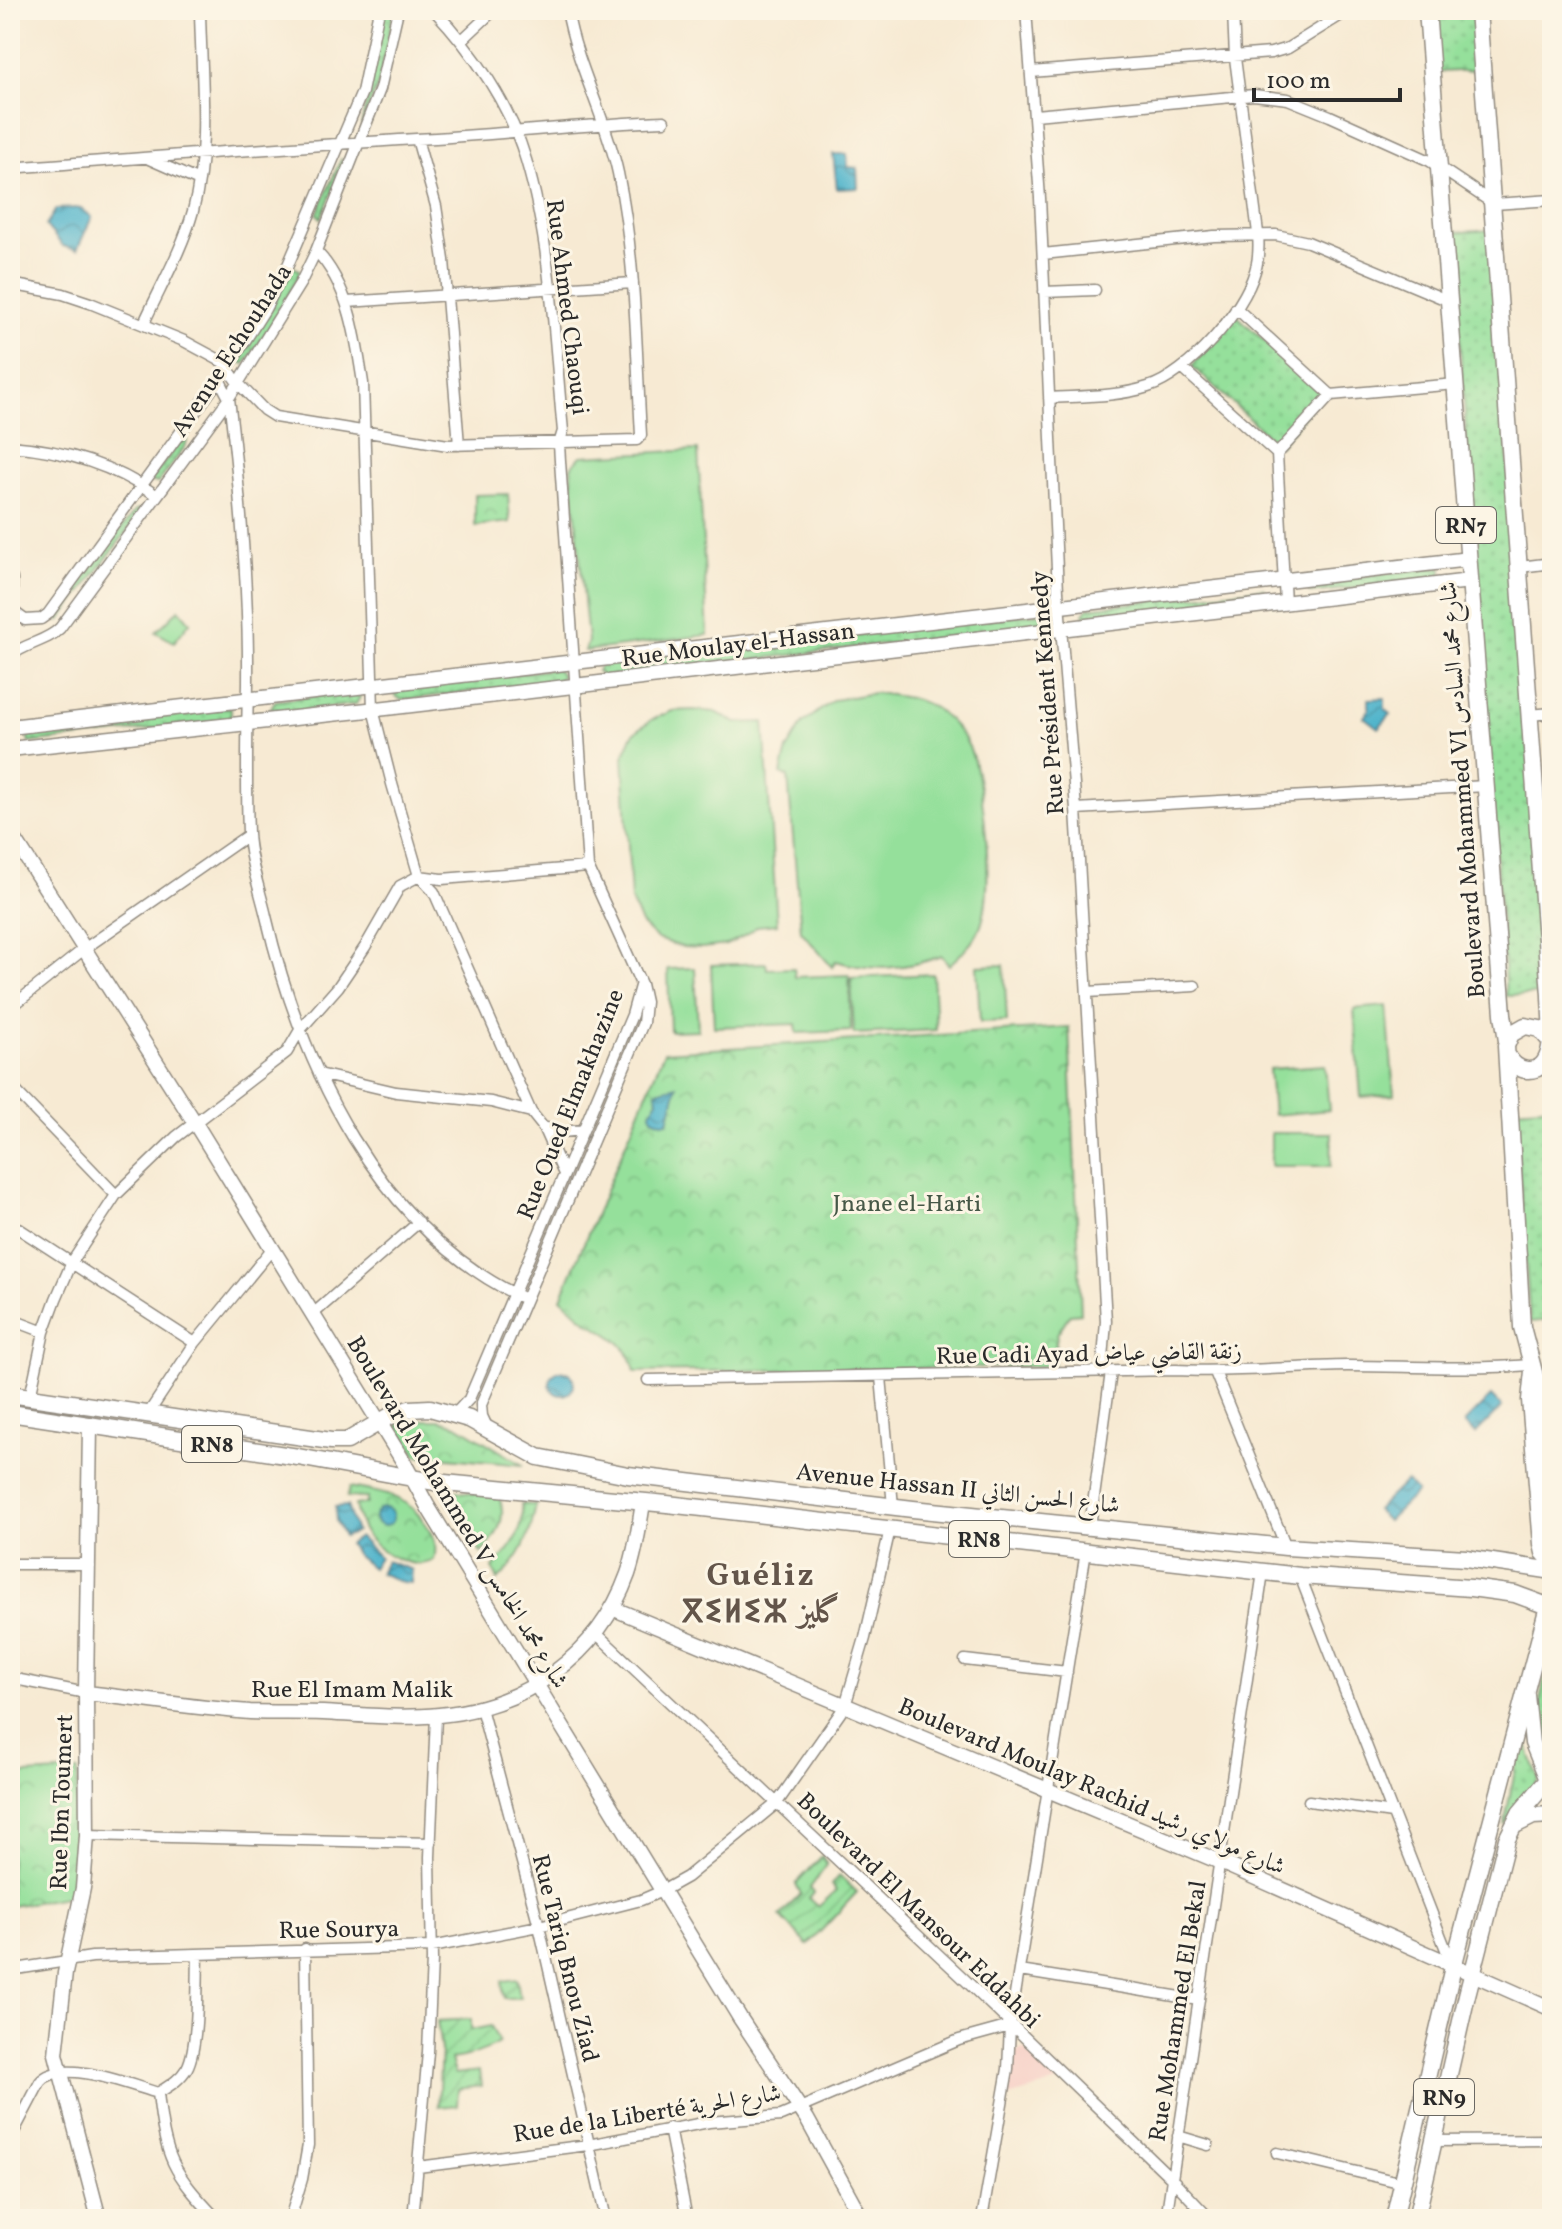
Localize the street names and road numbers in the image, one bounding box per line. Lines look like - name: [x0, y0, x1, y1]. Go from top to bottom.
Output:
- street label: Rue Ahmed Chaouqi: [536, 198, 596, 417]
- street label: Avenue Echouhada: [164, 258, 301, 444]
- road number: RN7: [1436, 507, 1496, 543]
- street label: Rue Président Kennedy: [1024, 570, 1074, 816]
- street label: Boulevard Mohammed VI شارع محمد السادس: [1432, 580, 1497, 999]
- street label: Rue Moulay el-Hassan: [620, 615, 857, 677]
- street label: Rue Oued Elmakhazine: [510, 984, 634, 1225]
- street label: Boulevard Mohammed V شارع محمد الخامس: [336, 1330, 576, 1696]
- street label: Rue Cadi Ayad زنقة القاضي عياض: [936, 1335, 1242, 1378]
- road number: RN8: [182, 1426, 242, 1462]
- street label: Avenue Hassan II شارع الحسن الثاني: [794, 1456, 1121, 1525]
- road number: RN8: [949, 1521, 1009, 1557]
- street label: Rue El Imam Malik: [251, 1674, 453, 1708]
- street label: Boulevard Moulay Rachid شارع مولاي رشيد: [892, 1691, 1290, 1886]
- street label: Rue Ibn Toumert: [43, 1714, 83, 1891]
- street label: Boulevard El Mansour Eddahbi: [788, 1786, 1047, 2037]
- street label: Rue Tariq Bnou Ziad: [522, 1851, 606, 2066]
- street label: Rue Mohammed El Bekal: [1142, 1878, 1216, 2144]
- street label: Rue Sourya: [278, 1913, 400, 1949]
- street label: Rue de la Liberté شارع الحرية: [511, 2077, 784, 2154]
- road number: RN9: [1414, 2079, 1474, 2115]

